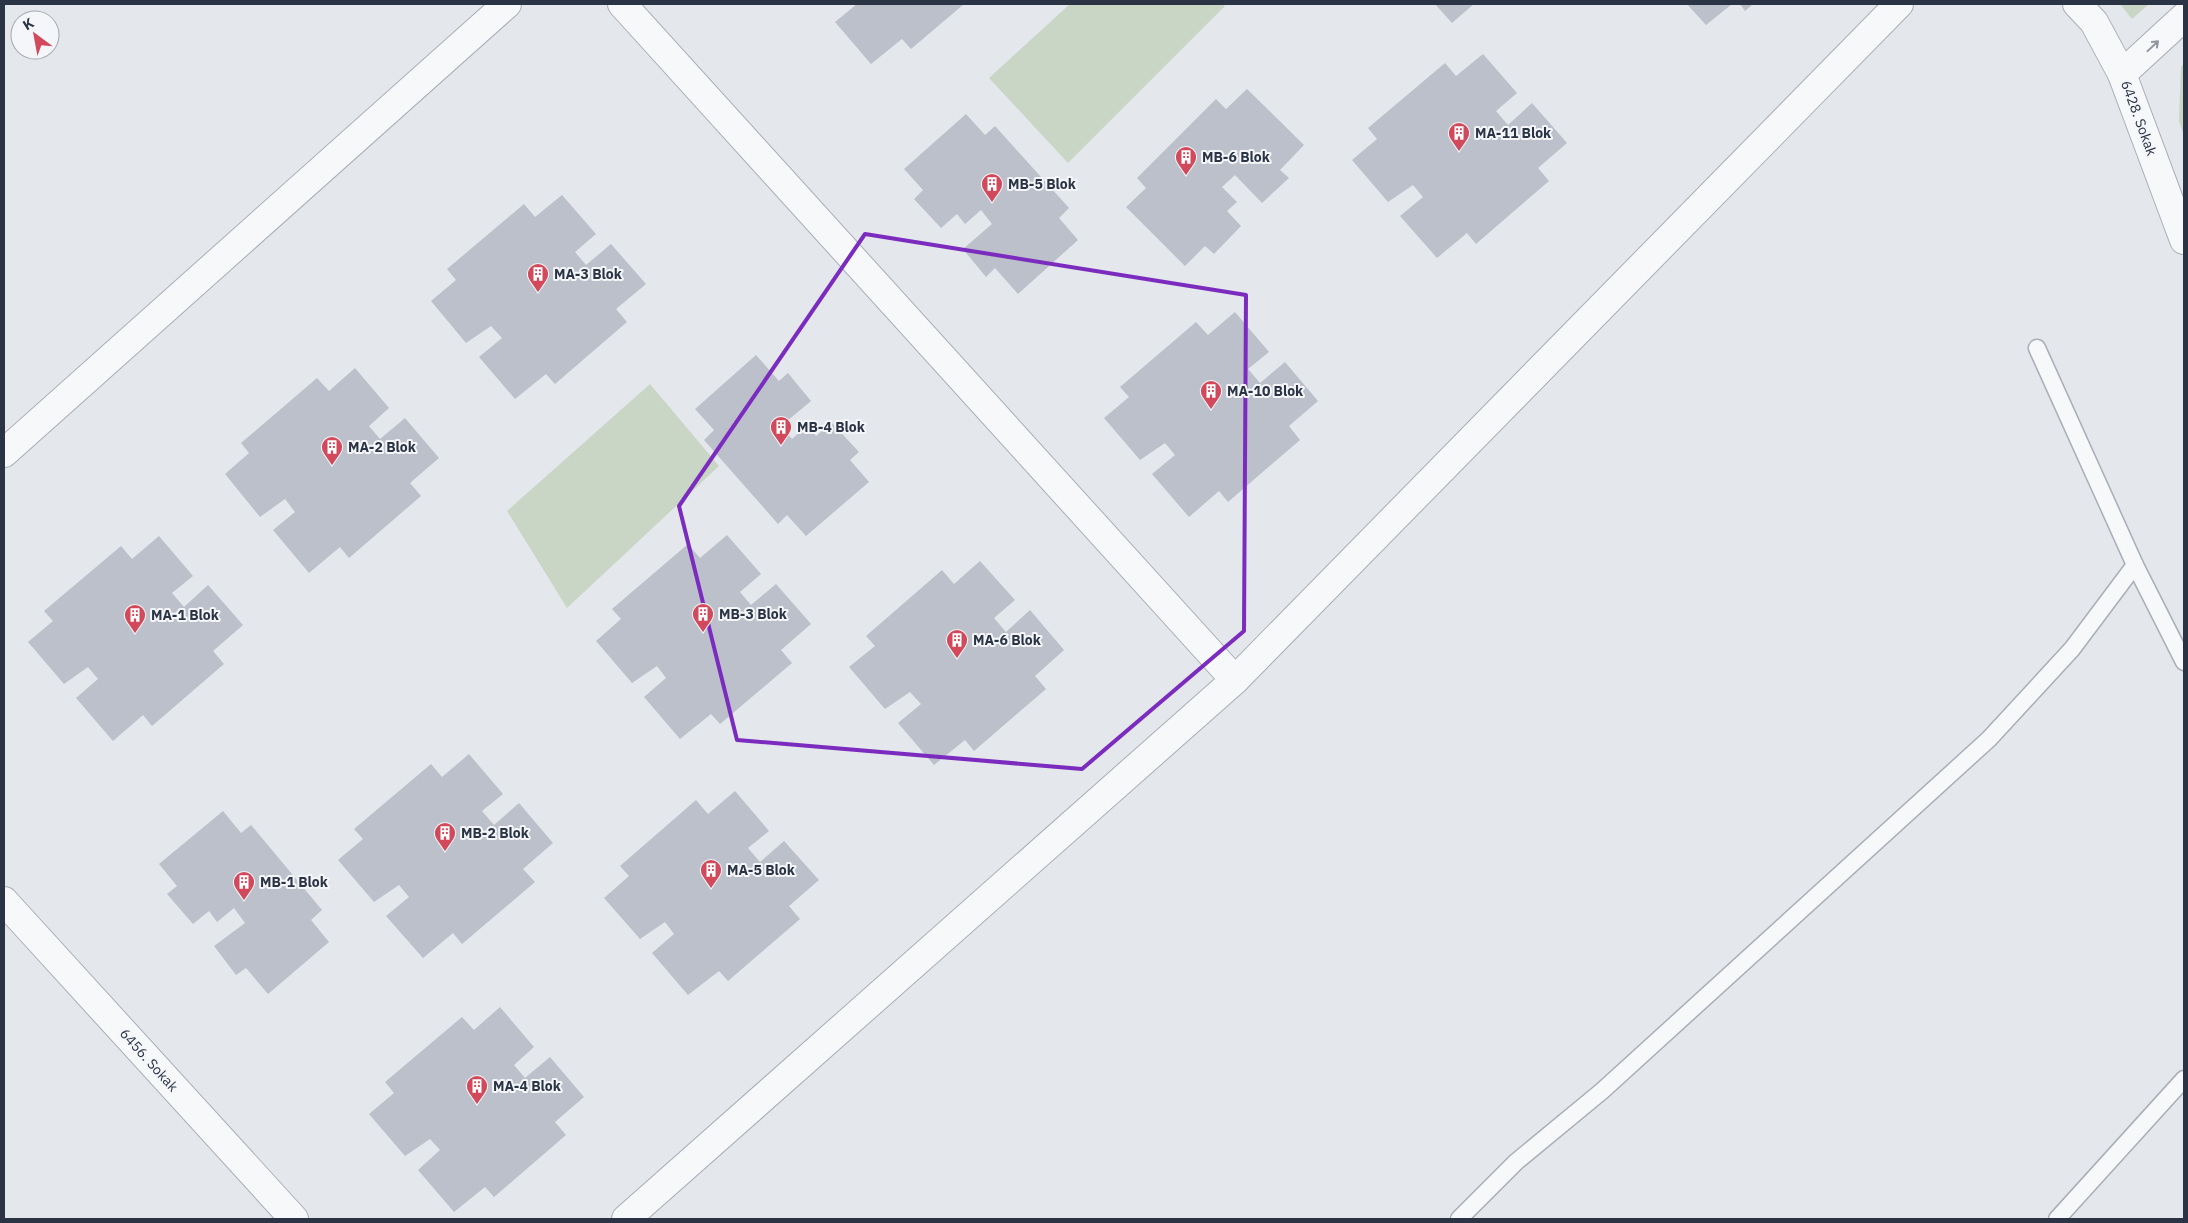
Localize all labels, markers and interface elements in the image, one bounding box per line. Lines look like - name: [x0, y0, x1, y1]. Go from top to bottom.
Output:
- north arrow: [10, 10, 60, 60]
- text: K: [19, 14, 37, 34]
- one-way arrow: [2147, 40, 2160, 52]
- street label: 6428. Sokak: [2117, 78, 2161, 159]
- building icon: MA-11 Blok: [1447, 121, 1471, 152]
- place label: MA-11 Blok: [1475, 124, 1552, 142]
- building icon: MB-6 Blok: [1174, 145, 1198, 176]
- place label: MB-6 Blok: [1202, 148, 1271, 166]
- building icon: MB-5 Blok: [980, 172, 1004, 203]
- place label: MB-5 Blok: [1008, 175, 1077, 193]
- building icon: MA-3 Blok: [526, 262, 550, 293]
- place label: MA-3 Blok: [554, 265, 623, 283]
- building icon: MA-10 Blok: [1199, 379, 1223, 410]
- place label: MA-10 Blok: [1227, 382, 1304, 400]
- building icon: MB-4 Blok: [769, 415, 793, 446]
- place label: MB-4 Blok: [797, 418, 866, 436]
- building icon: MA-2 Blok: [320, 435, 344, 466]
- place label: MA-2 Blok: [348, 438, 417, 456]
- building icon: MB-3 Blok: [691, 602, 715, 633]
- building icon: MA-1 Blok: [123, 603, 147, 634]
- place label: MB-3 Blok: [719, 605, 788, 623]
- place label: MA-1 Blok: [151, 606, 220, 624]
- building icon: MA-6 Blok: [945, 628, 969, 659]
- place label: MA-6 Blok: [973, 631, 1042, 649]
- building icon: MB-2 Blok: [433, 821, 457, 852]
- place label: MB-2 Blok: [461, 824, 530, 842]
- building icon: MA-5 Blok: [699, 858, 723, 889]
- place label: MA-5 Blok: [727, 861, 796, 879]
- building icon: MB-1 Blok: [232, 870, 256, 901]
- place label: MB-1 Blok: [260, 873, 329, 891]
- street label: 6456. Sokak: [116, 1025, 182, 1096]
- building icon: MA-4 Blok: [465, 1074, 489, 1105]
- place label: MA-4 Blok: [493, 1077, 562, 1095]

